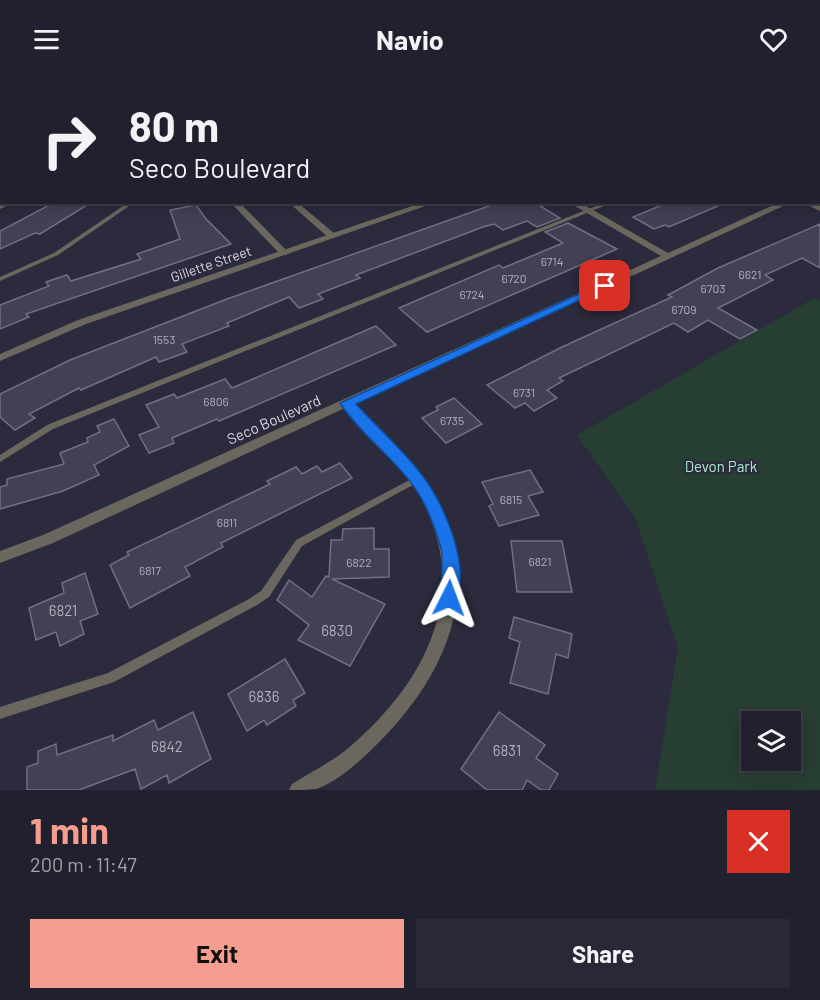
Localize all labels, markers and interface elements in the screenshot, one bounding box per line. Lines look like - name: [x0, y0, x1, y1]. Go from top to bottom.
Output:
- icon: menu: [30, 23, 63, 56]
- text: Navio: [376, 23, 444, 55]
- icon: heart: [757, 23, 790, 56]
- text: 80 m: [129, 100, 219, 150]
- icon: right: [30, 102, 108, 180]
- text: Seco Boulevard: [129, 151, 310, 183]
- street label: Gillette Street: [168, 242, 254, 285]
- house number: 6714: [541, 254, 563, 268]
- pin: [579, 260, 630, 311]
- house number: 6621: [739, 267, 761, 281]
- icon: arrive: [588, 269, 621, 302]
- house number: 6720: [501, 271, 527, 285]
- house number: 6703: [701, 281, 725, 295]
- house number: 6724: [460, 287, 484, 301]
- house number: 6709: [672, 302, 696, 316]
- house number: 1553: [153, 332, 175, 346]
- house number: 6731: [513, 385, 535, 399]
- street label: Seco Boulevard: [224, 390, 323, 448]
- house number: 6806: [203, 394, 229, 408]
- house number: 6735: [440, 413, 464, 427]
- park label: Devon Park: [685, 457, 758, 475]
- house number: 6815: [500, 492, 522, 506]
- house number: 6811: [217, 515, 237, 529]
- house number: 6821: [529, 554, 551, 568]
- house number: 6822: [346, 555, 372, 569]
- house number: 6817: [139, 563, 161, 577]
- position arrow: [417, 566, 481, 630]
- house number: 6821: [49, 601, 77, 619]
- house number: 6830: [321, 621, 353, 639]
- house number: 6836: [249, 687, 280, 705]
- map controls: [741, 711, 801, 771]
- button: layers: [741, 711, 801, 771]
- house number: 6842: [151, 737, 183, 755]
- house number: 6831: [493, 741, 521, 759]
- text: 1 min: [30, 808, 109, 851]
- button: close: [727, 810, 790, 873]
- text: 200 m · 11:47: [30, 852, 137, 876]
- button: Exit: [30, 919, 404, 988]
- button: Share: [416, 919, 790, 988]

